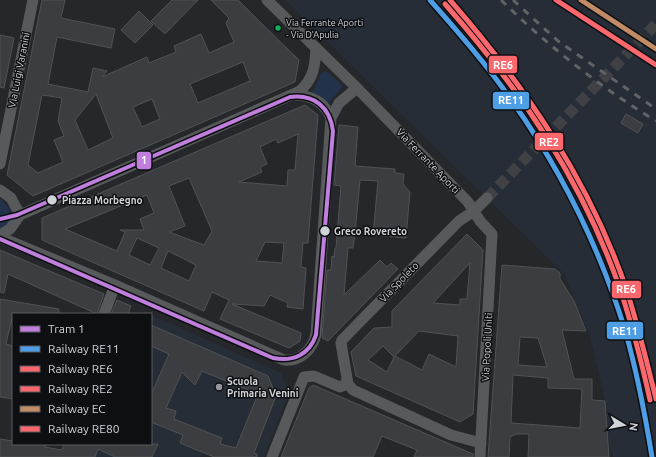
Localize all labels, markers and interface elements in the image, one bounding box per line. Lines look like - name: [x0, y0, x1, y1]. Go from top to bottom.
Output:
- place label: Via Ferrante Aporti - Via D'Apulia: [286, 18, 363, 40]
- marker: Via Ferrante Aporti - Via D'Apulia: [273, 23, 283, 33]
- street label: Via Luigi Varanini: [6, 31, 32, 109]
- line badge: RE6: [488, 55, 518, 74]
- text: RE6: [493, 59, 513, 71]
- line badge: RE11: [492, 91, 530, 110]
- text: RE11: [498, 94, 524, 106]
- street label: Via Ferrante Aporti: [394, 126, 462, 196]
- line badge: RE2: [534, 132, 564, 151]
- text: RE2: [539, 136, 559, 148]
- line badge: 1: [136, 151, 152, 170]
- text: 1: [141, 154, 147, 166]
- marker: Piazza Morbegno: [45, 193, 59, 207]
- place label: Piazza Morbegno: [62, 195, 143, 206]
- marker: Greco Rovereto: [318, 224, 332, 238]
- place label: Greco Rovereto: [334, 226, 407, 237]
- street label: Via Spoleto: [377, 260, 421, 304]
- line badge: RE6: [611, 280, 642, 299]
- text: RE6: [616, 283, 636, 295]
- street label: Via Popoli Uniti: [480, 312, 494, 382]
- legend: [12, 313, 152, 445]
- line badge: RE11: [606, 321, 644, 340]
- text: Tram 1: [48, 322, 85, 335]
- text: RE11: [612, 325, 638, 337]
- text: Railway RE11: [48, 342, 119, 355]
- text: Railway RE6: [48, 362, 113, 375]
- place label: Scuola Primaria Venini: [227, 376, 299, 399]
- text: Railway RE2: [48, 382, 113, 395]
- marker: Scuola Primaria Venini: [214, 382, 224, 392]
- text: Railway EC: [48, 402, 106, 415]
- north arrow: [604, 405, 644, 445]
- text: Railway RE80: [48, 422, 120, 435]
- text: N: [627, 422, 640, 432]

